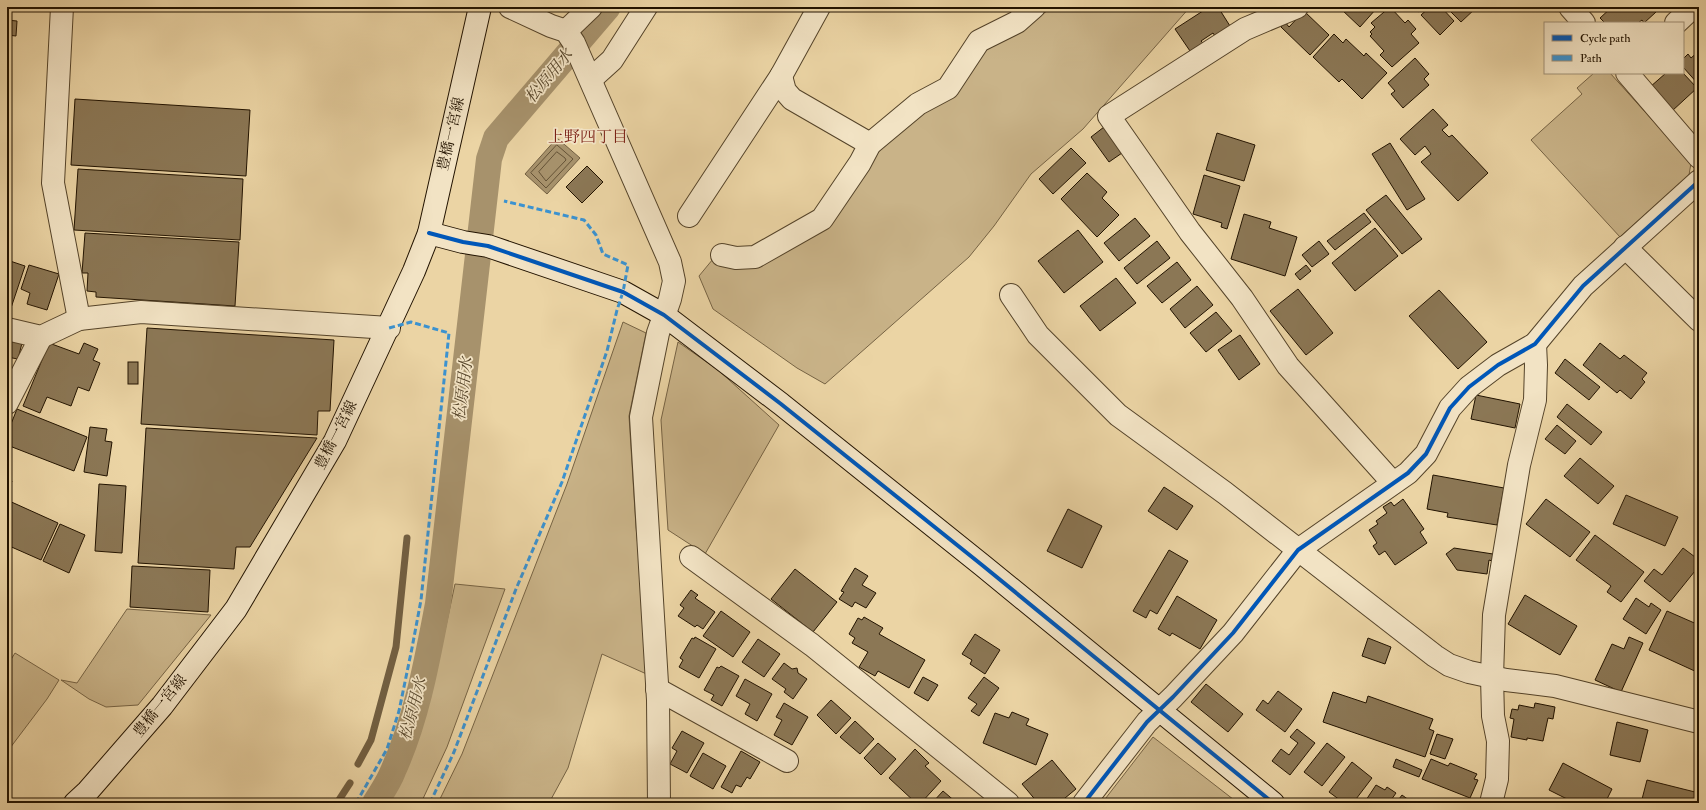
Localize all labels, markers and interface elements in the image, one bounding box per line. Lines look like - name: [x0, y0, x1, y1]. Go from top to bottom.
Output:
- legend: [1544, 22, 1684, 74]
- text: Cycle path: [1580, 31, 1631, 46]
- water label: 松原用水: [521, 44, 579, 107]
- text: Path: [1580, 51, 1603, 66]
- street label: 豊橋一宮線: [433, 95, 469, 173]
- district label: 上野四丁目: [548, 127, 628, 147]
- water label: 松原用水: [449, 354, 477, 422]
- street label: 豊橋一宮線: [311, 397, 361, 473]
- street label: 豊橋一宮線: [129, 671, 191, 741]
- water label: 松原用水: [395, 674, 431, 743]

